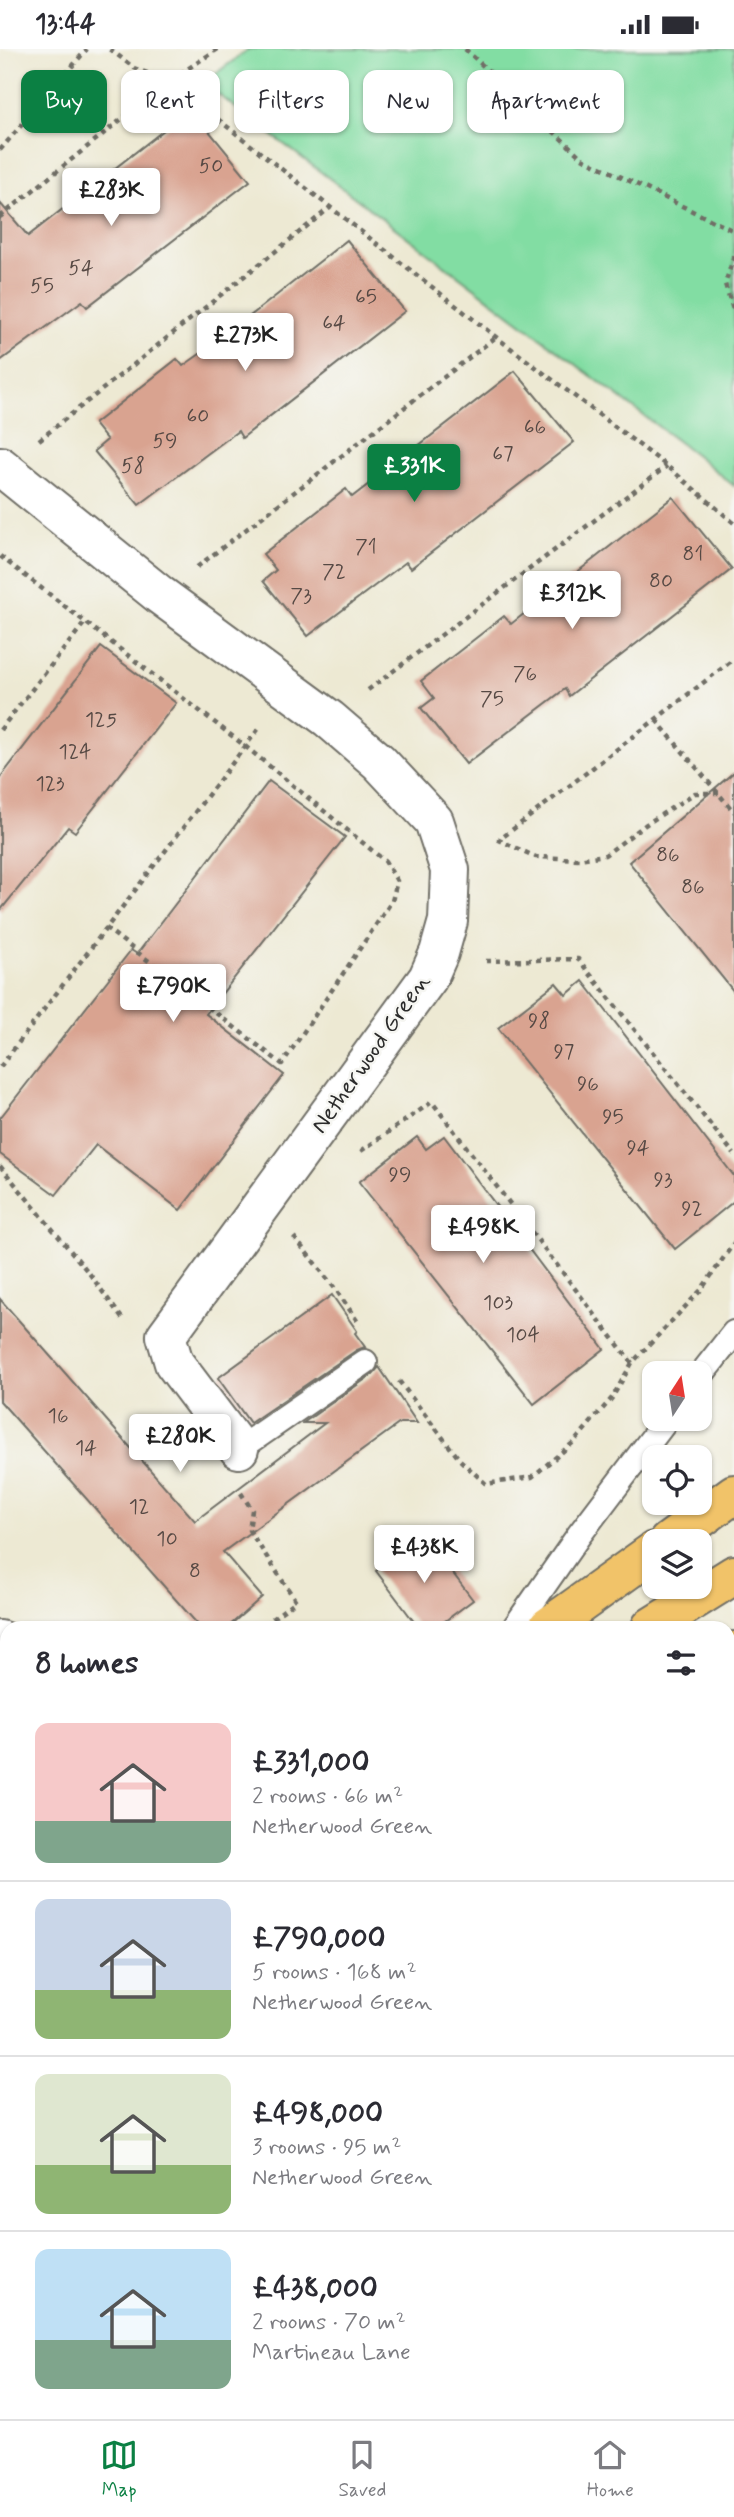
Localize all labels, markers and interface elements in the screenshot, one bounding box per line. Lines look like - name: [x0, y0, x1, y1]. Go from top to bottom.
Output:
- text: 13:44: [35, 8, 95, 42]
- chip: Buy: [21, 70, 107, 133]
- chip: Rent: [121, 70, 220, 133]
- chip: Filters: [234, 70, 349, 133]
- chip: New: [363, 70, 453, 133]
- chip: Apartment: [467, 70, 624, 133]
- house number: 50: [199, 152, 223, 180]
- pin: £283K: [62, 169, 160, 228]
- text: £283K: [78, 176, 144, 206]
- house number: 54: [68, 254, 94, 282]
- house number: 55: [30, 272, 54, 300]
- house number: 65: [355, 283, 377, 311]
- house number: 64: [322, 309, 346, 337]
- pin: £273K: [196, 313, 294, 373]
- text: £273K: [213, 321, 277, 351]
- house number: 60: [187, 402, 209, 430]
- house number: 66: [524, 413, 546, 441]
- house number: 59: [152, 427, 178, 455]
- house number: 67: [492, 440, 514, 468]
- pin: £331K: [365, 445, 463, 504]
- house number: 58: [121, 452, 145, 480]
- text: £331K: [383, 452, 445, 482]
- house number: 71: [355, 533, 377, 561]
- house number: 81: [683, 540, 703, 568]
- house number: 72: [322, 558, 346, 586]
- house number: 80: [649, 567, 673, 595]
- pin: £312K: [523, 571, 621, 631]
- text: £312K: [539, 579, 605, 609]
- house number: 73: [290, 582, 312, 610]
- house number: 76: [513, 660, 537, 688]
- house number: 75: [480, 685, 504, 713]
- house number: 125: [85, 706, 117, 734]
- house number: 124: [59, 738, 91, 766]
- house number: 123: [35, 770, 65, 798]
- house number: 86: [656, 841, 680, 869]
- house number: 86: [681, 873, 705, 901]
- pin: £790K: [124, 965, 222, 1024]
- street label: Netherwood Green: [304, 968, 438, 1140]
- text: £790K: [136, 972, 210, 1002]
- house number: 98: [528, 1007, 550, 1035]
- house number: 97: [554, 1038, 574, 1066]
- house number: 96: [577, 1070, 599, 1098]
- house number: 95: [602, 1103, 624, 1131]
- house number: 94: [626, 1134, 650, 1162]
- house number: 99: [389, 1161, 411, 1189]
- house number: 93: [653, 1166, 673, 1194]
- house number: 92: [681, 1195, 703, 1223]
- pin: £498K: [434, 1205, 532, 1265]
- text: £498K: [447, 1213, 519, 1243]
- house number: 103: [483, 1289, 513, 1317]
- house number: 104: [506, 1321, 540, 1349]
- north arrow: [642, 1361, 712, 1431]
- map controls: [642, 1361, 712, 1599]
- house number: 16: [48, 1402, 69, 1430]
- pin: £280K: [131, 1415, 229, 1474]
- text: £280K: [145, 1422, 215, 1452]
- house number: 14: [75, 1434, 97, 1462]
- button: locate: [642, 1445, 712, 1515]
- house number: 12: [129, 1493, 149, 1521]
- house number: 10: [156, 1525, 178, 1553]
- pin: £438K: [375, 1525, 473, 1585]
- button: layers: [642, 1529, 712, 1599]
- text: £438K: [390, 1533, 458, 1563]
- house number: 8: [189, 1557, 201, 1585]
- text: 8 homes: [35, 1644, 138, 1683]
- icon: filters: [662, 1644, 700, 1682]
- text: £331,000: [252, 1743, 369, 1782]
- icon: home: [91, 1751, 175, 1835]
- text: 2 rooms · 66 m²: [252, 1782, 403, 1812]
- text: Netherwood Green: [252, 1812, 432, 1842]
- text: £790,000: [252, 1919, 386, 1958]
- icon: home: [91, 1927, 175, 2011]
- text: 5 rooms · 168 m²: [252, 1958, 417, 1988]
- text: Netherwood Green: [252, 1988, 432, 2018]
- text: £498,000: [252, 2094, 383, 2133]
- icon: home: [91, 2102, 175, 2186]
- text: 3 rooms · 95 m²: [252, 2133, 401, 2163]
- text: Netherwood Green: [252, 2163, 432, 2193]
- text: £438,000: [252, 2269, 378, 2308]
- icon: home: [91, 2277, 175, 2361]
- text: 2 rooms · 70 m²: [252, 2308, 406, 2338]
- text: Martineau Lane: [252, 2338, 411, 2368]
- tab: Map: [100, 2436, 138, 2503]
- tab: Saved: [338, 2436, 386, 2503]
- tab: Home: [587, 2436, 634, 2503]

